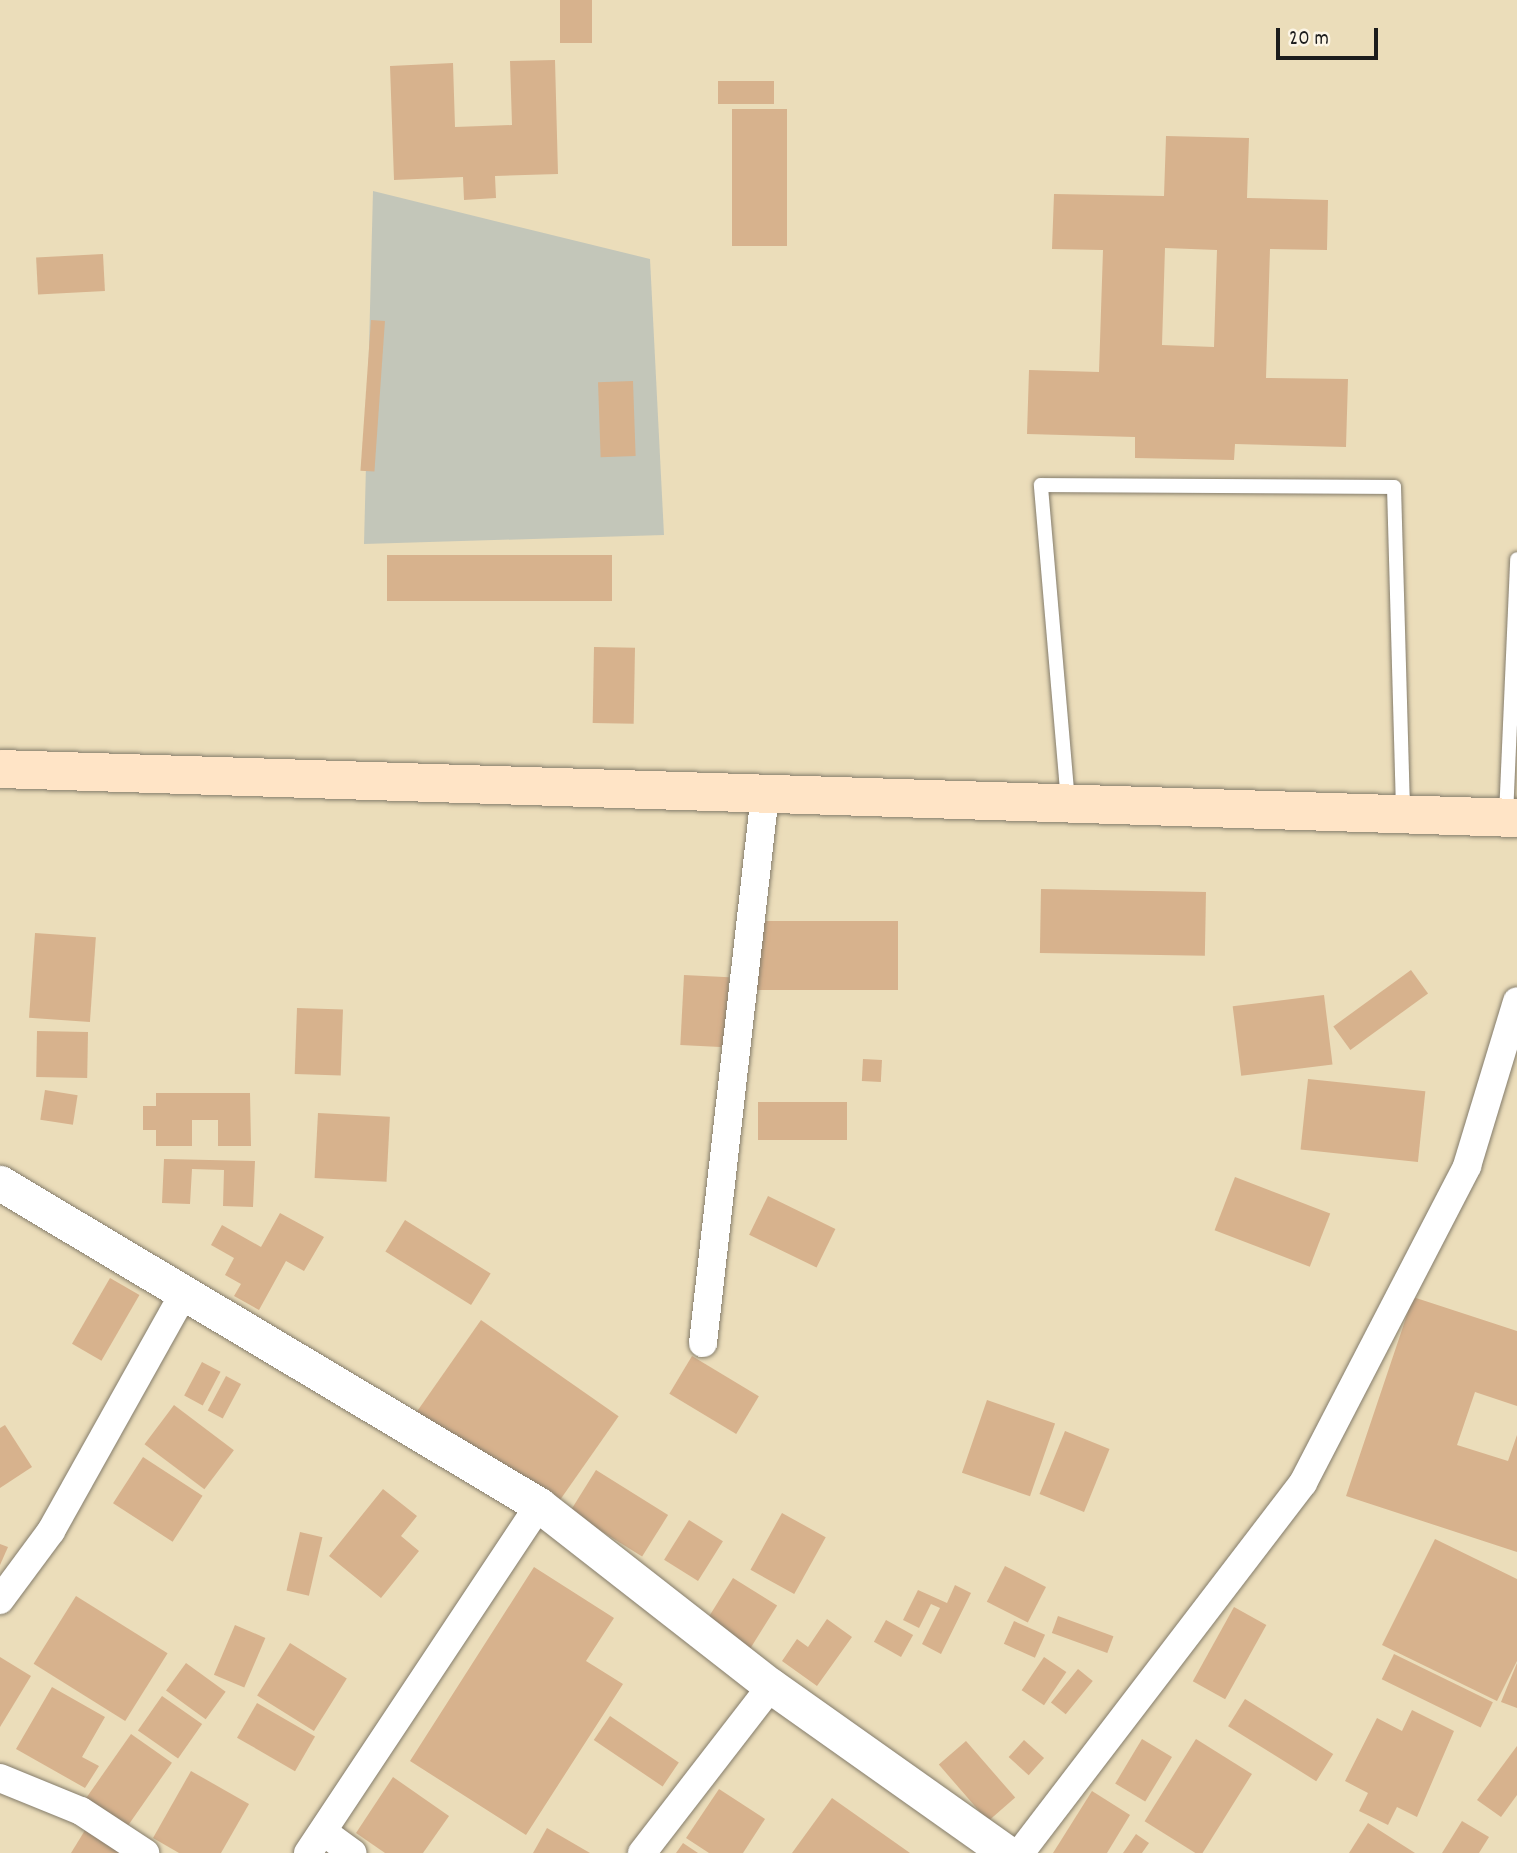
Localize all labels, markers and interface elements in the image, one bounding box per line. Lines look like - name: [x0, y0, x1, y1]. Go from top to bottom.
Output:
- scale bar: [1279, 14, 1380, 58]
- text: 20 m: [1289, 25, 1329, 55]

